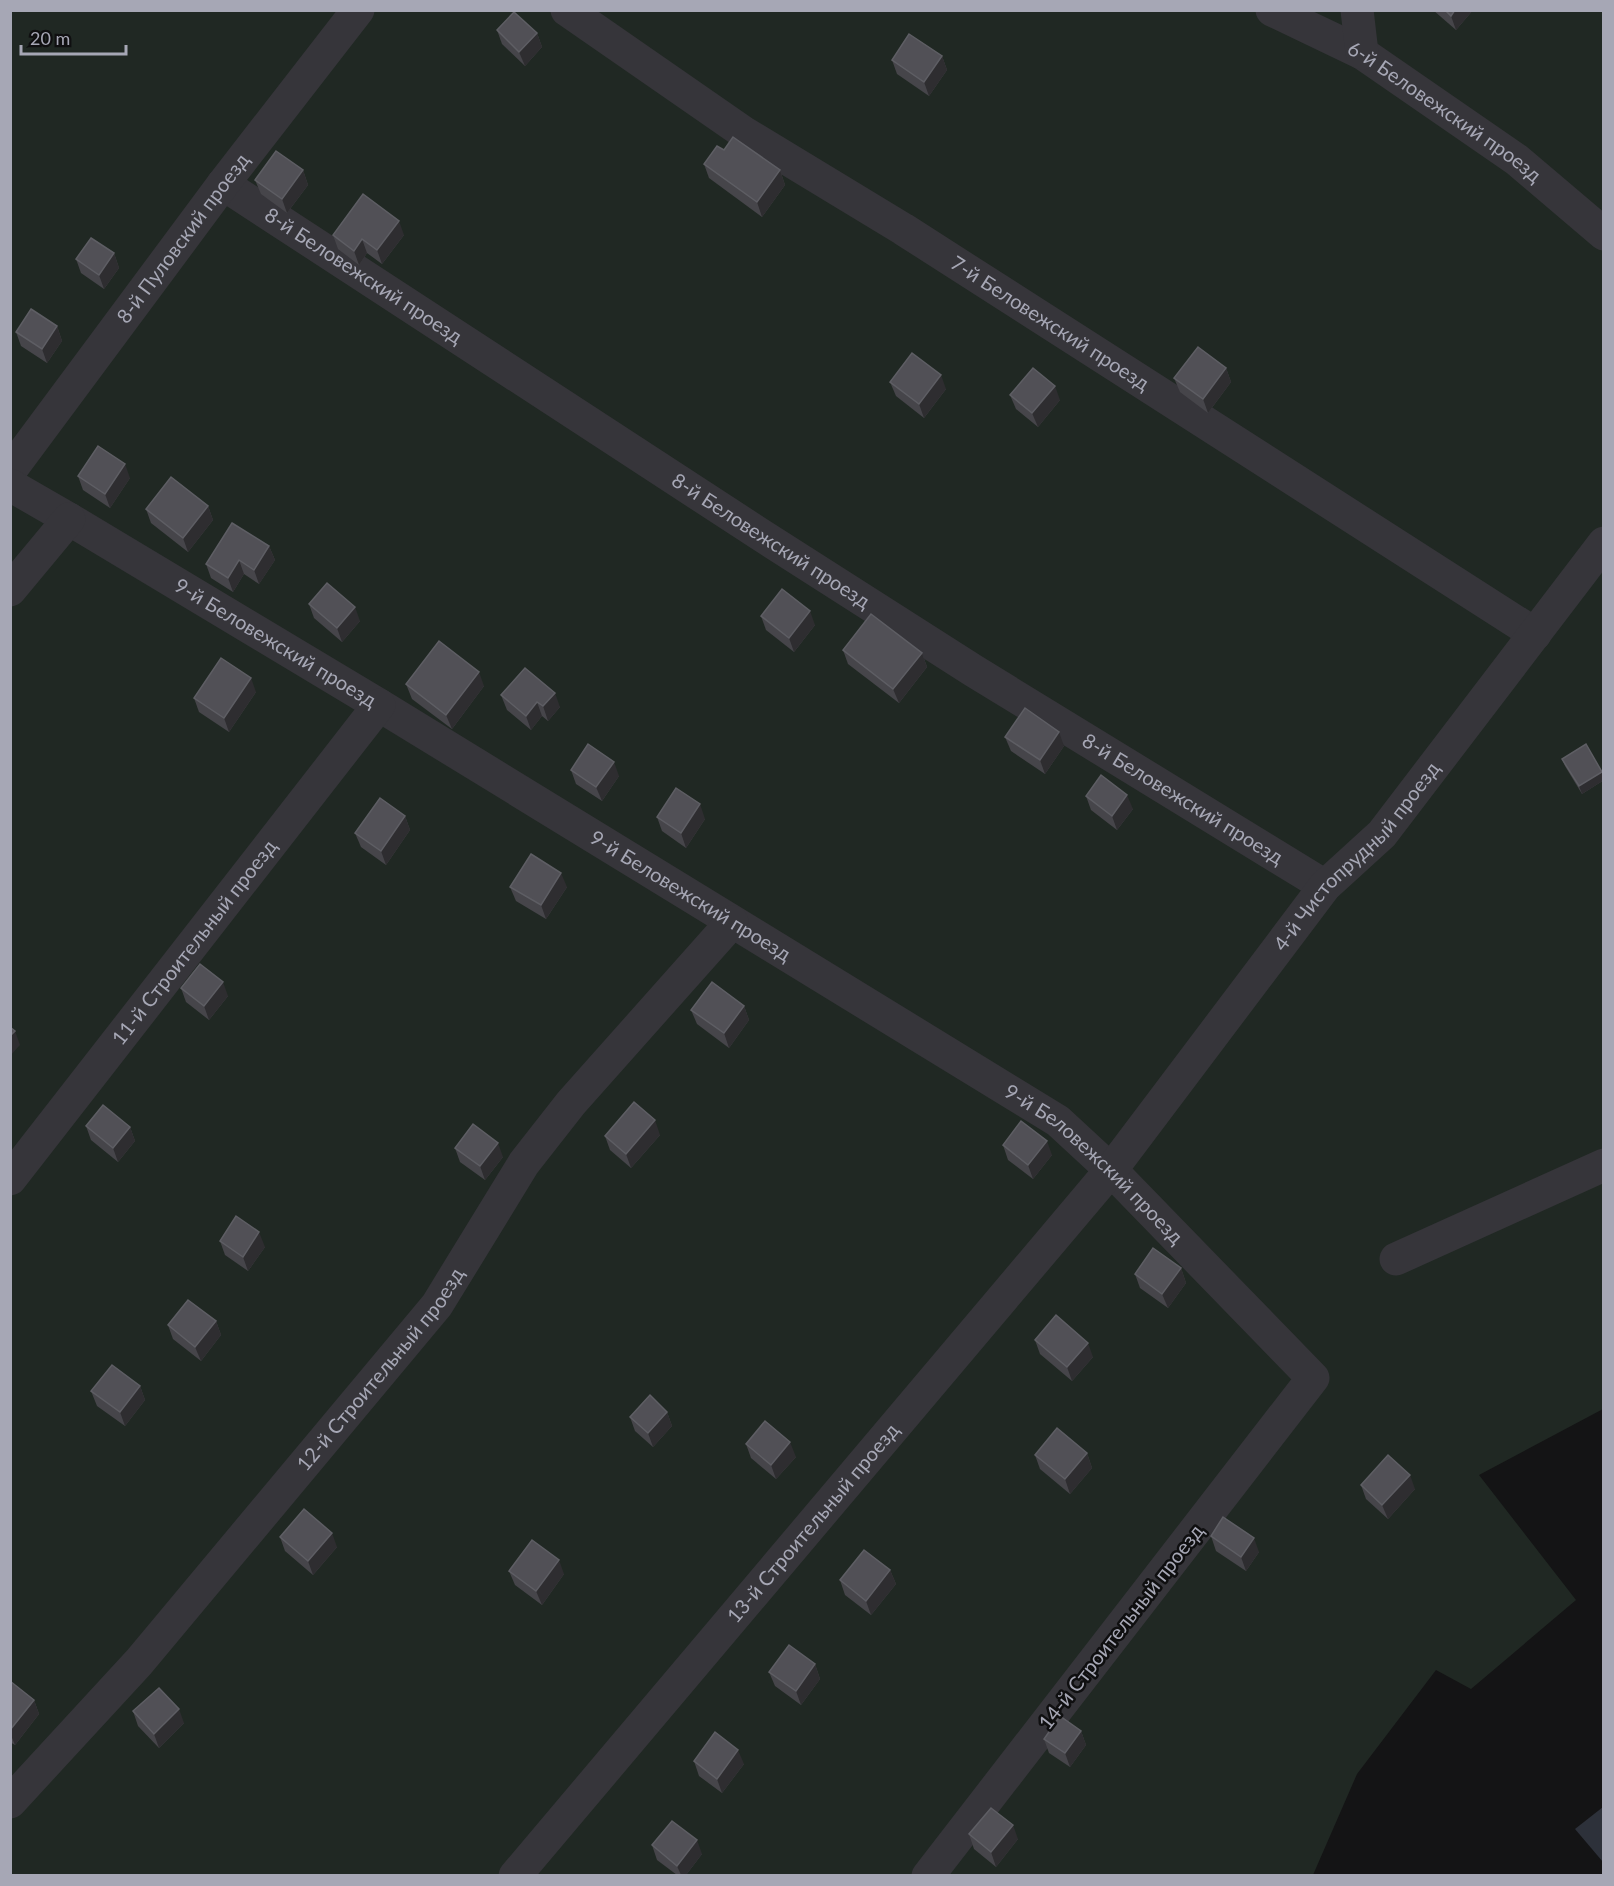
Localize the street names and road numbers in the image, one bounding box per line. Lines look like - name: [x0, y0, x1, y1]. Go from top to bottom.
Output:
- street label: 6-й Беловежский проезд: [1344, 35, 1547, 187]
- street label: 8-й Пуловский проезд: [111, 148, 254, 328]
- street label: 8-й Беловежский проезд: [261, 202, 468, 348]
- street label: 7-й Беловежский проезд: [947, 250, 1154, 395]
- street label: 8-й Беловежский проезд: [668, 467, 875, 613]
- street label: 9-й Беловежский проезд: [171, 572, 381, 712]
- street label: 8-й Беловежский проезд: [1079, 727, 1288, 869]
- street label: 4-й Чистопрудный проезд: [1268, 756, 1444, 955]
- street label: 9-й Беловежский проезд: [586, 824, 796, 966]
- street label: 11-й Строительный проезд: [106, 834, 281, 1049]
- street label: 9-й Беловежский проезд: [1001, 1078, 1189, 1248]
- street label: 12-й Строительный проезд: [291, 1263, 468, 1475]
- street label: 13-й Строительный проезд: [721, 1418, 903, 1627]
- street label: 14-й Строительный проезд: [1033, 1519, 1208, 1734]

